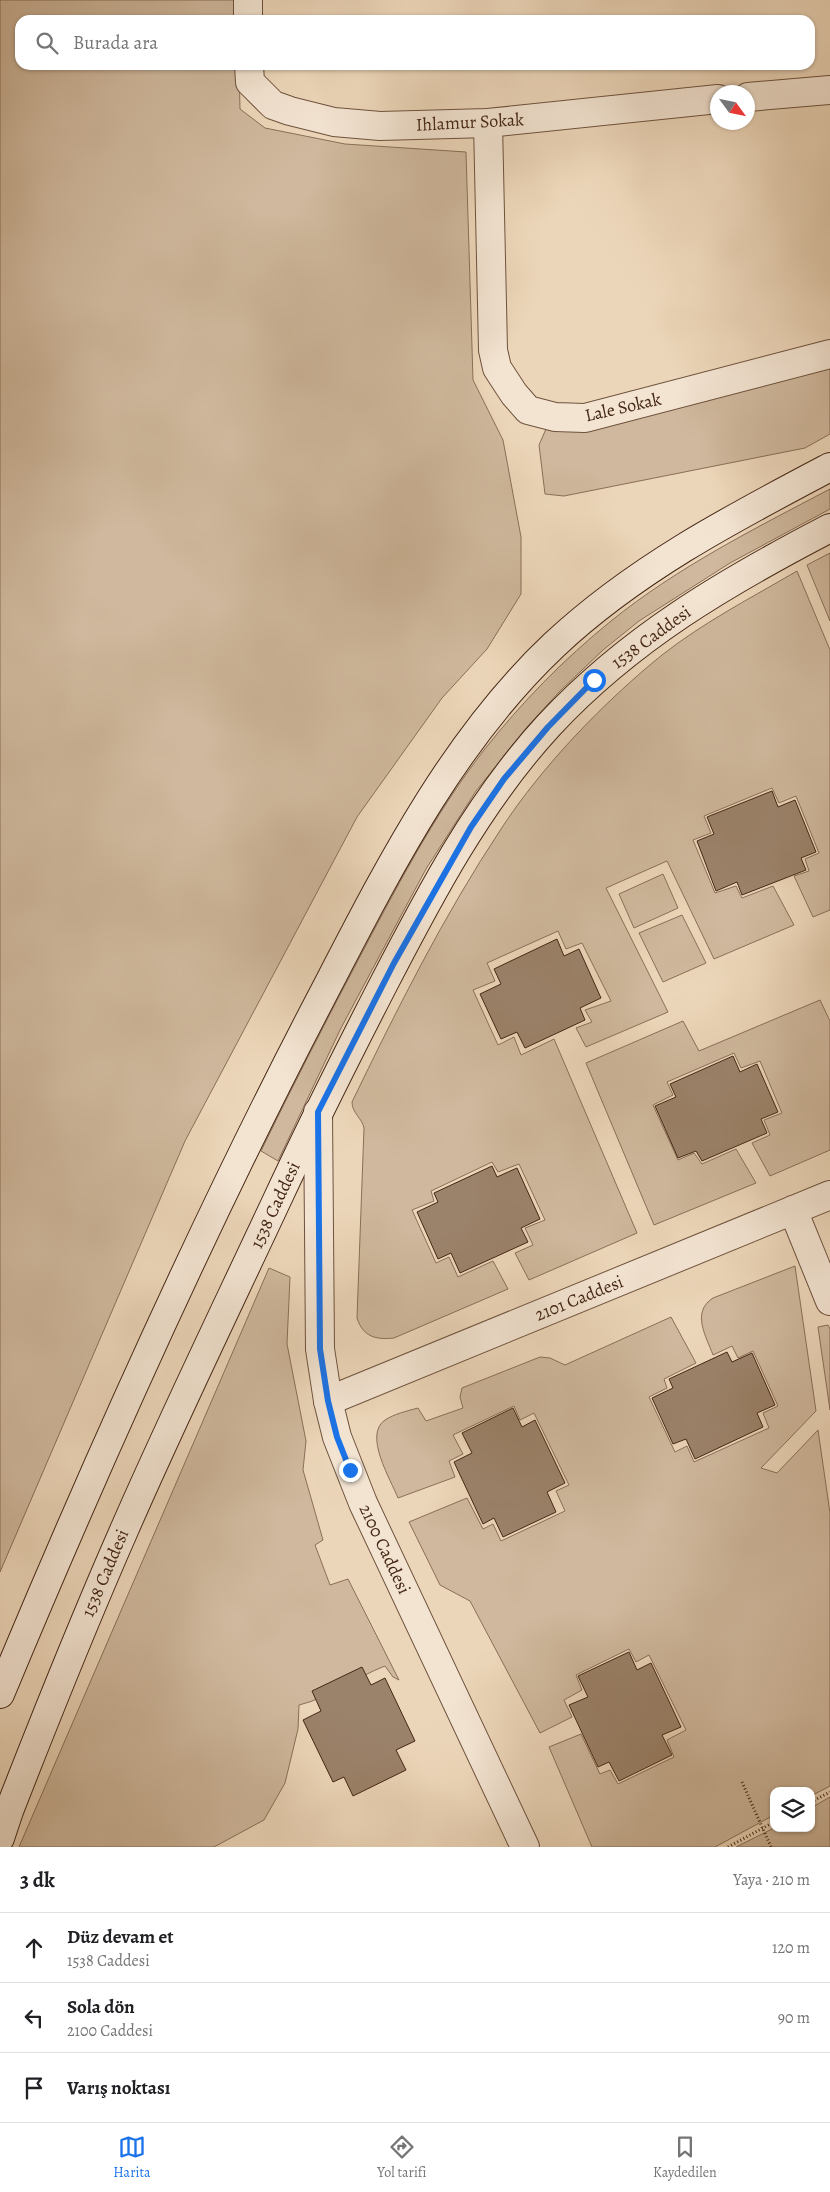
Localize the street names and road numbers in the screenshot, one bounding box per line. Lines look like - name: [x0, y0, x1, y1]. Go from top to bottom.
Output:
- street label: Ihlamur Sokak: [415, 107, 525, 137]
- street label: Lale Sokak: [582, 387, 664, 427]
- street label: 1538 Caddesi: [606, 600, 696, 674]
- street label: 1538 Caddesi: [244, 1158, 306, 1252]
- street label: 2101 Caddesi: [531, 1269, 627, 1327]
- street label: 2100 Caddesi: [354, 1500, 416, 1598]
- street label: 1538 Caddesi: [76, 1525, 134, 1621]

